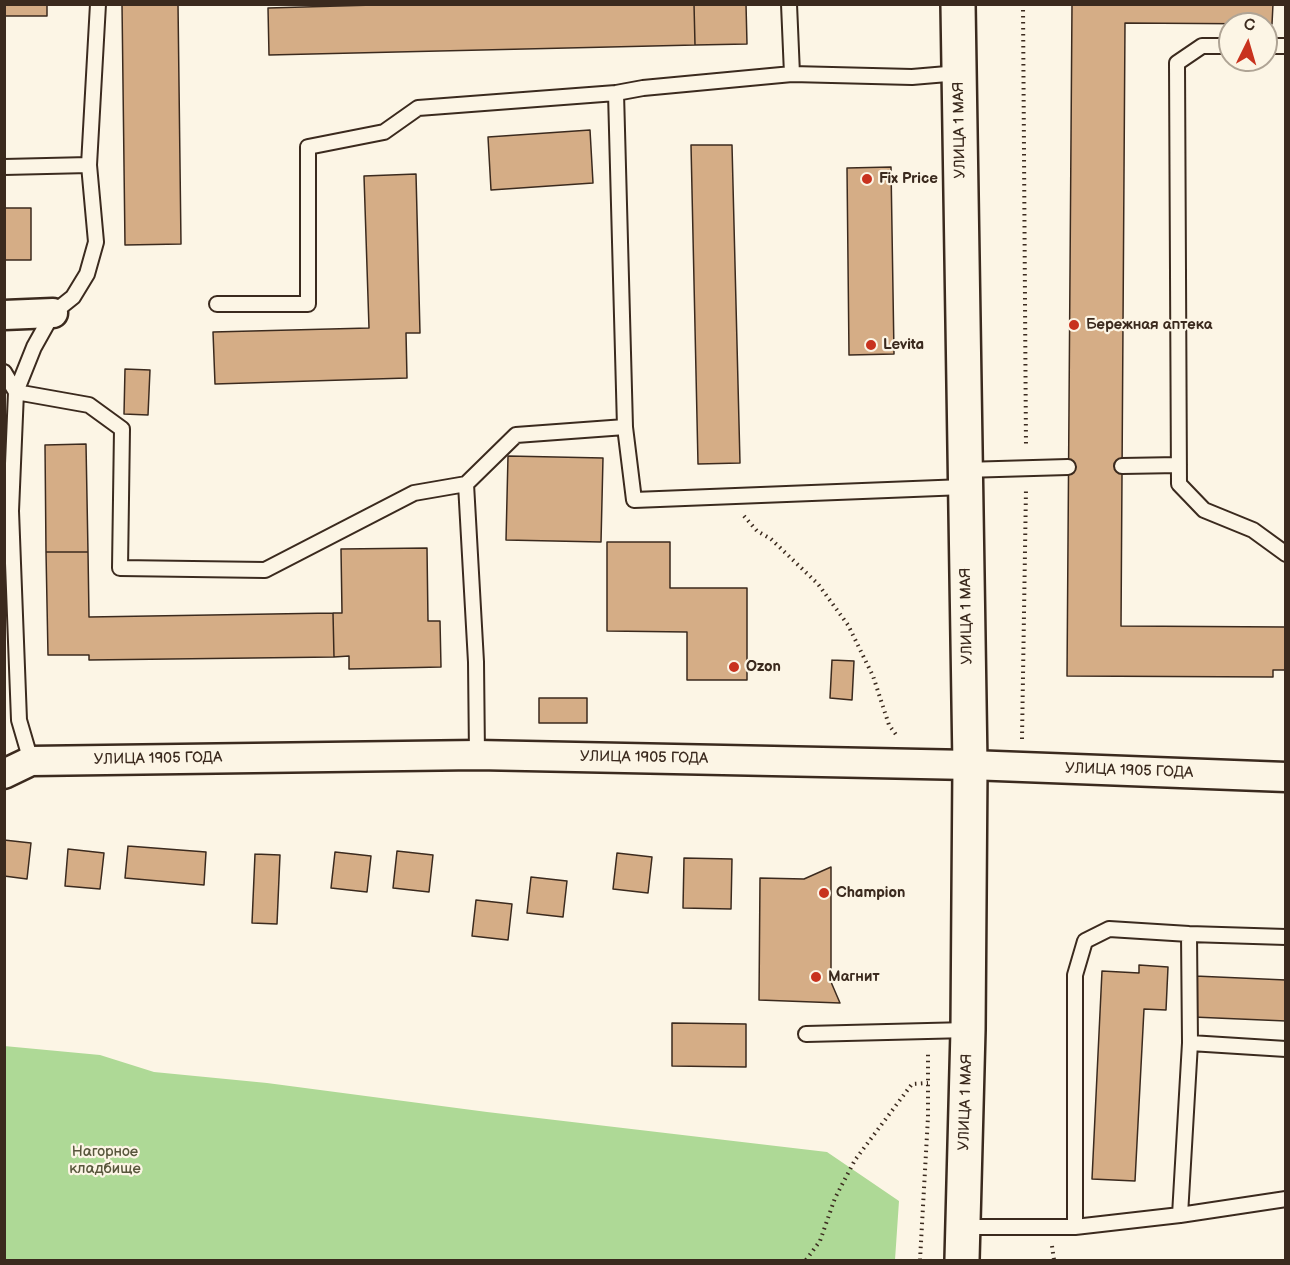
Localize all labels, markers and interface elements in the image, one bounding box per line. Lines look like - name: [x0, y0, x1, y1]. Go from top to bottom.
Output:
- north arrow: [1218, 12, 1278, 72]
- text: С: [1243, 16, 1256, 36]
- street label: УЛИЦА 1 МАЯ: [950, 81, 970, 179]
- place label: Fix Price: [879, 170, 938, 188]
- marker: Fix Price: [860, 172, 874, 186]
- place label: Бережная аптека: [1086, 316, 1212, 334]
- marker: Бережная аптека: [1067, 318, 1081, 332]
- place label: Levita: [883, 336, 924, 354]
- marker: Levita: [864, 338, 878, 352]
- street label: УЛИЦА 1 МАЯ: [957, 567, 977, 665]
- place label: Ozon: [746, 658, 781, 676]
- marker: Ozon: [727, 660, 741, 674]
- street label: УЛИЦА 1905 ГОДА: [580, 748, 708, 768]
- street label: УЛИЦА 1905 ГОДА: [94, 749, 222, 769]
- street label: УЛИЦА 1905 ГОДА: [1064, 760, 1194, 782]
- place label: Champion: [836, 884, 905, 902]
- marker: Champion: [817, 886, 831, 900]
- place label: Магнит: [828, 968, 880, 986]
- marker: Магнит: [809, 970, 823, 984]
- street label: УЛИЦА 1 МАЯ: [955, 1053, 977, 1151]
- park label: Нагорное кладбище: [69, 1143, 141, 1178]

